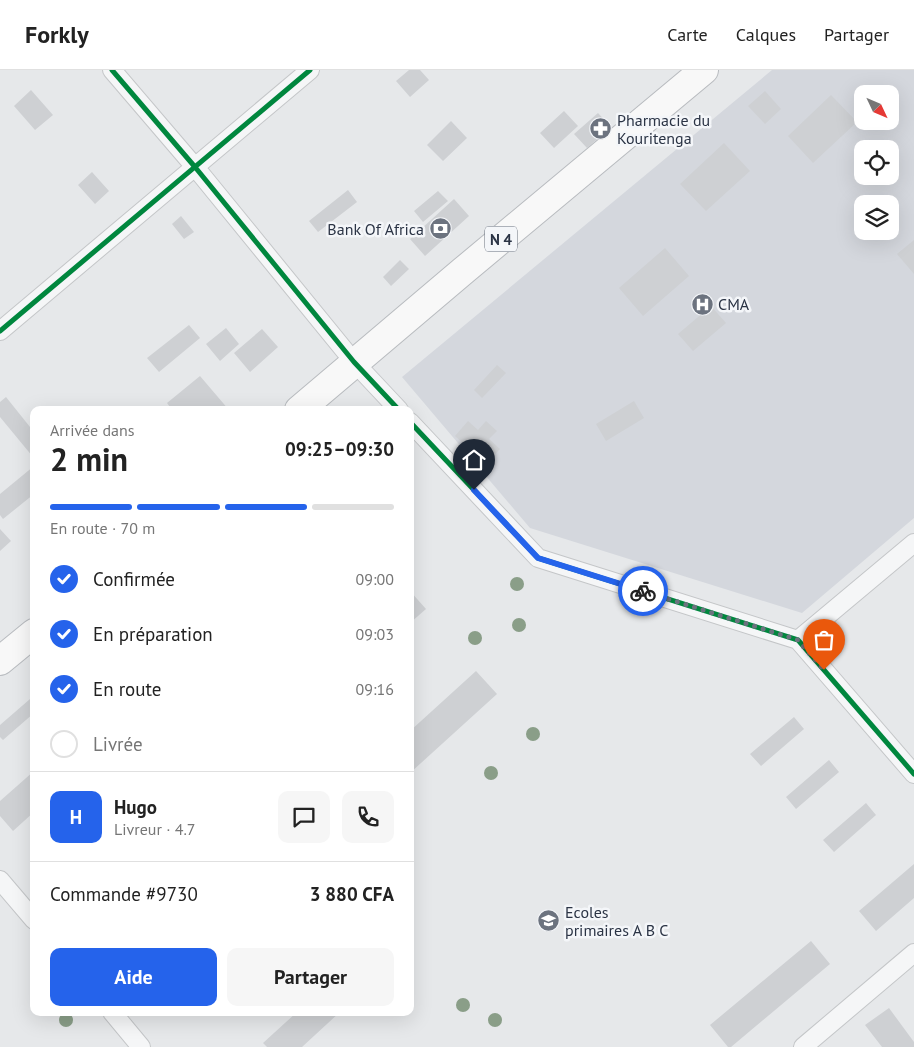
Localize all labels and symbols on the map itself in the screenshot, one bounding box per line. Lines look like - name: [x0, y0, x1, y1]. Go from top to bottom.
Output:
- north arrow: [854, 85, 899, 130]
- place label: Pharmacie du Kouritenga: [617, 110, 710, 148]
- pharmacy icon: Pharmacie du Kouritenga: [589, 117, 613, 141]
- bank icon: Bank Of Africa: [428, 217, 452, 241]
- place label: Bank Of Africa: [327, 219, 424, 239]
- road number: N 4: [485, 226, 517, 252]
- hospital icon: CMA: [690, 292, 714, 316]
- place label: CMA: [718, 294, 750, 314]
- pin: [453, 439, 495, 490]
- courier: [618, 566, 668, 616]
- pin: [803, 619, 845, 670]
- place label: Ecoles primaires A B C: [565, 902, 668, 940]
- school or university icon: Ecoles primaires A B C: [537, 909, 561, 933]

